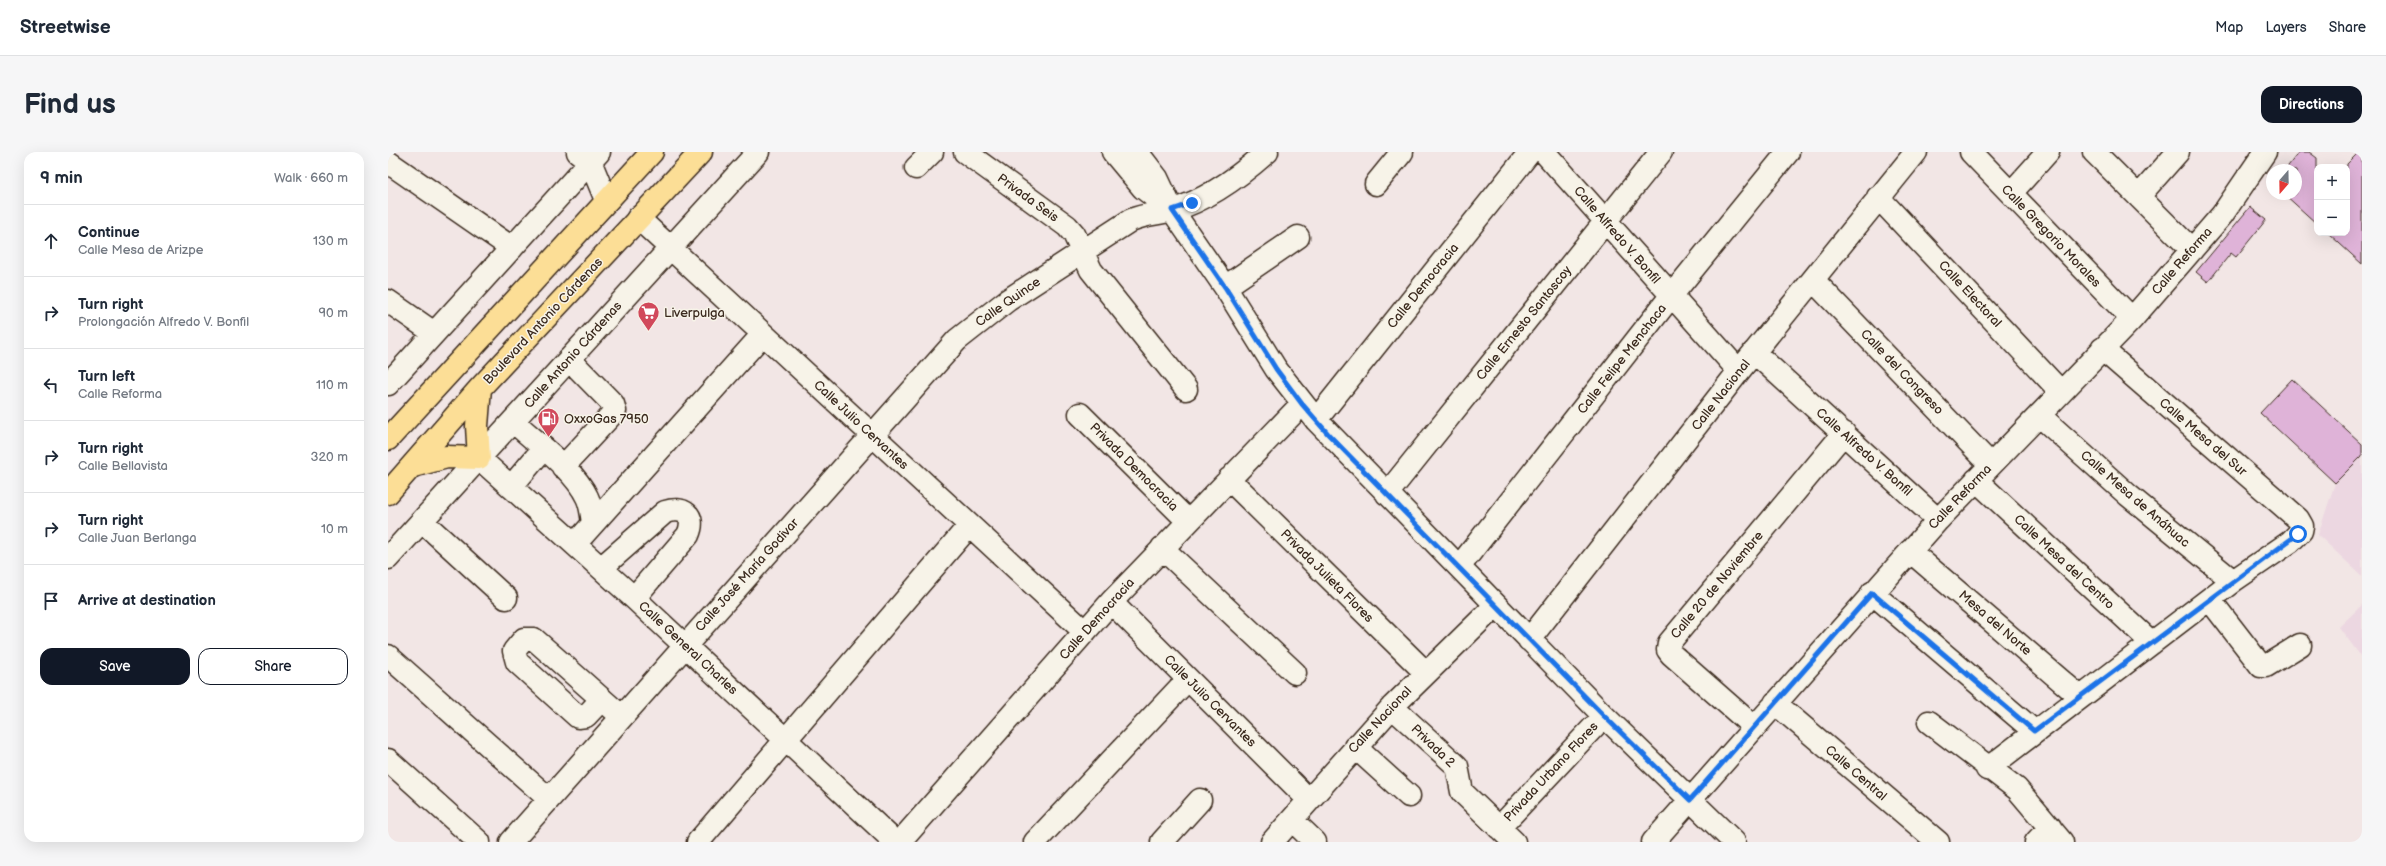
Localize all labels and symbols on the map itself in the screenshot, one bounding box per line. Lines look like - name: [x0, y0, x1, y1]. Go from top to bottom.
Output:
- north arrow: [2266, 164, 2302, 200]
- street label: Privada Seis: [994, 170, 1062, 226]
- street label: Calle Gregorio Morales: [1998, 181, 2104, 291]
- street label: Calle Alfredo V. Bonfil: [1570, 183, 1664, 287]
- route end: [1183, 194, 1201, 212]
- street label: Calle Reforma: [2148, 224, 2216, 298]
- street label: Calle Democracia: [1384, 240, 1462, 332]
- street label: Boulevard Antonio Cárdenas: [480, 254, 606, 388]
- street label: Calle Electoral: [1935, 257, 2005, 331]
- street label: Calle Ernesto Santoscoy: [1473, 263, 1575, 383]
- street label: Calle Quince: [972, 274, 1044, 330]
- street label: Calle Antonio Cárdenas: [521, 298, 626, 412]
- supermarket icon: Liverpulga: [635, 300, 661, 333]
- street label: Calle Felipe Menchaca: [1574, 301, 1670, 417]
- place label: Liverpulga: [664, 305, 725, 321]
- street label: Calle del Congreso: [1857, 326, 1947, 418]
- street label: Calle Nacional: [1688, 356, 1754, 434]
- street label: Calle Julio Cervantes: [810, 377, 912, 473]
- street label: Calle Mesa del Sur: [2156, 395, 2250, 480]
- street label: Calle Alfredo V. Bonfil: [1813, 405, 1915, 499]
- fuel station icon: OxxoGas 7950: [535, 406, 561, 439]
- place label: OxxoGas 7950: [564, 411, 649, 427]
- street label: Privada Democracia: [1086, 419, 1182, 515]
- street label: Calle Mesa de Anáhuac: [2077, 447, 2193, 551]
- street label: Calle Reforma: [1925, 461, 1995, 533]
- street label: Calle Mesa del Centro: [2010, 511, 2118, 613]
- street label: Calle José María Godivar: [692, 515, 802, 635]
- route start: [2289, 525, 2307, 543]
- street label: Privada Julieta Flores: [1277, 526, 1377, 626]
- street label: Calle 20 de Noviembre: [1667, 528, 1767, 642]
- street label: Calle Democracia: [1056, 575, 1138, 663]
- street label: Mesa del Norte: [1955, 587, 2035, 659]
- street label: Calle General Charles: [635, 598, 741, 698]
- street label: Calle Julio Cervantes: [1161, 652, 1260, 751]
- street label: Calle Nacional: [1345, 683, 1415, 757]
- street label: Privada Urbano Flores: [1501, 718, 1602, 825]
- street label: Privada 2: [1408, 721, 1459, 771]
- street label: Calle Central: [1822, 742, 1890, 804]

